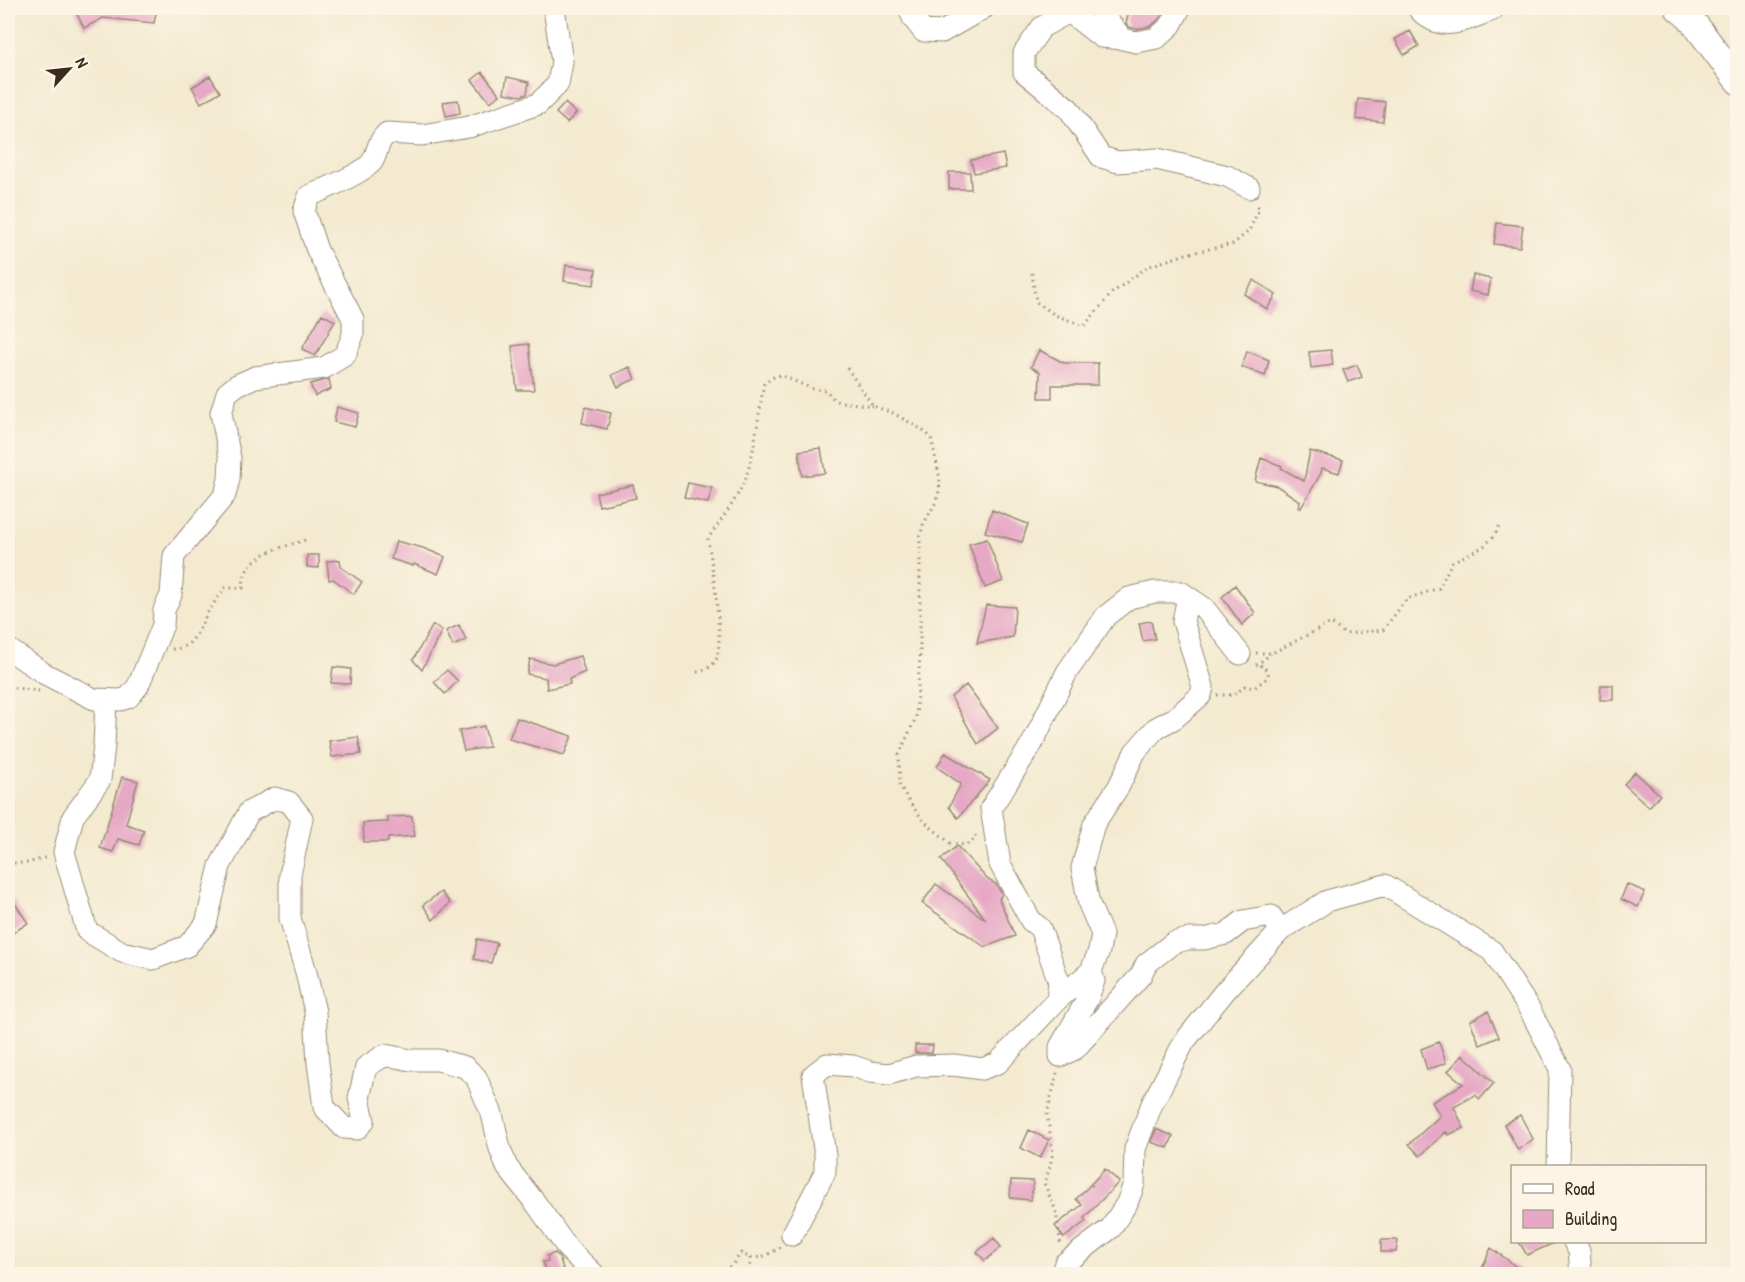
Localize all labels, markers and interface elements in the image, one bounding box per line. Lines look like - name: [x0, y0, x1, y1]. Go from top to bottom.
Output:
- north arrow: [39, 39, 99, 99]
- text: N: [71, 53, 94, 71]
- legend: [1511, 1165, 1706, 1243]
- text: Road: [1565, 1176, 1595, 1201]
- text: Building: [1565, 1206, 1617, 1231]

